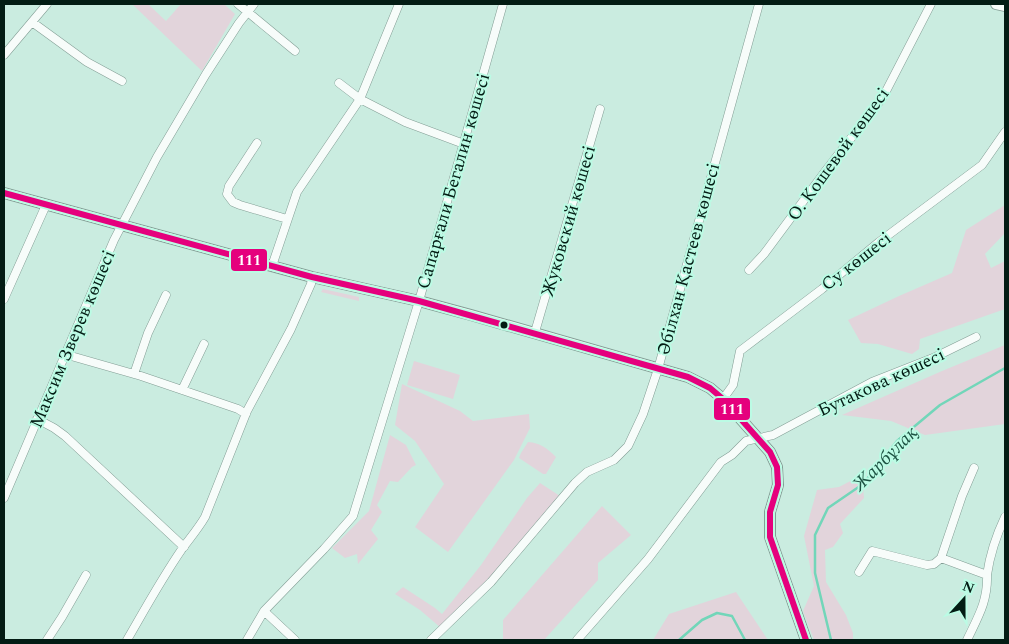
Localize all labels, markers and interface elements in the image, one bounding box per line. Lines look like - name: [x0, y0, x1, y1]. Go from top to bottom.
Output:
- street label: Сапарғали Бегалин көшесі: [410, 70, 497, 292]
- street label: О. Кошевой көшесі: [781, 82, 896, 227]
- street label: Жуковский көшесі: [534, 142, 603, 300]
- street label: Әбілхан Қастеев көшесі: [650, 160, 727, 358]
- street label: Су көшесі: [815, 225, 897, 298]
- street label: Максим Зверев көшесі: [23, 246, 122, 432]
- line badge: 111: [230, 248, 268, 272]
- text: 111: [237, 250, 261, 271]
- unlabelled marker: [499, 320, 509, 330]
- street label: Бутакова көшесі: [813, 341, 949, 424]
- line badge: 111: [713, 397, 751, 421]
- text: 111: [720, 399, 744, 420]
- water label: Жарбұлақ: [845, 419, 925, 499]
- north arrow: [939, 574, 989, 624]
- text: N: [959, 575, 978, 599]

